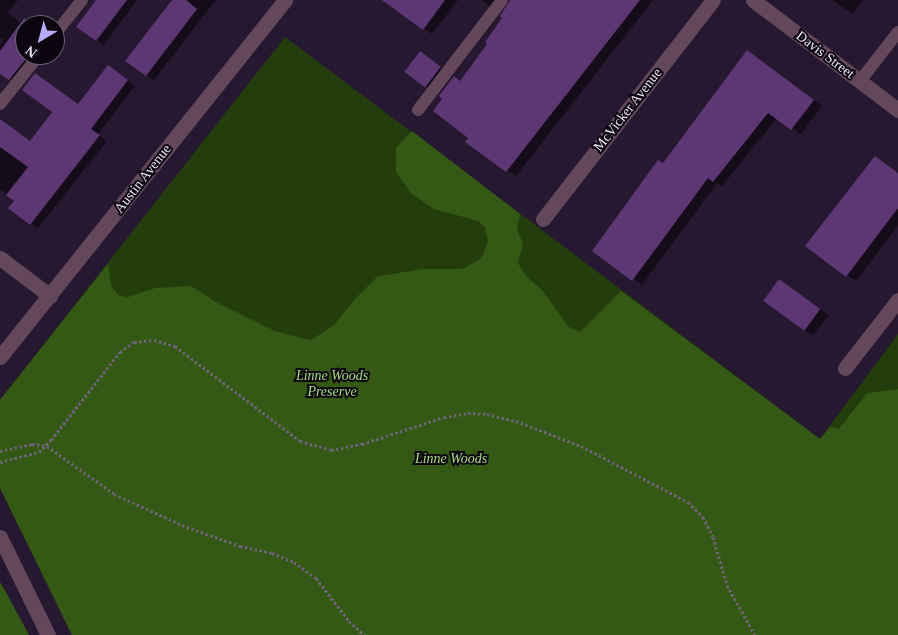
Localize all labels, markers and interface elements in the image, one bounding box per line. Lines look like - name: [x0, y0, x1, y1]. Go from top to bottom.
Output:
- north arrow: [15, 15, 65, 65]
- street label: Davis Street: [792, 28, 858, 82]
- text: N: [23, 43, 40, 61]
- street label: McVicker Avenue: [590, 65, 666, 155]
- street label: Austin Avenue: [111, 141, 175, 217]
- park label: Linne Woods Preserve: [296, 368, 368, 401]
- park label: Linne Woods: [415, 451, 487, 467]

